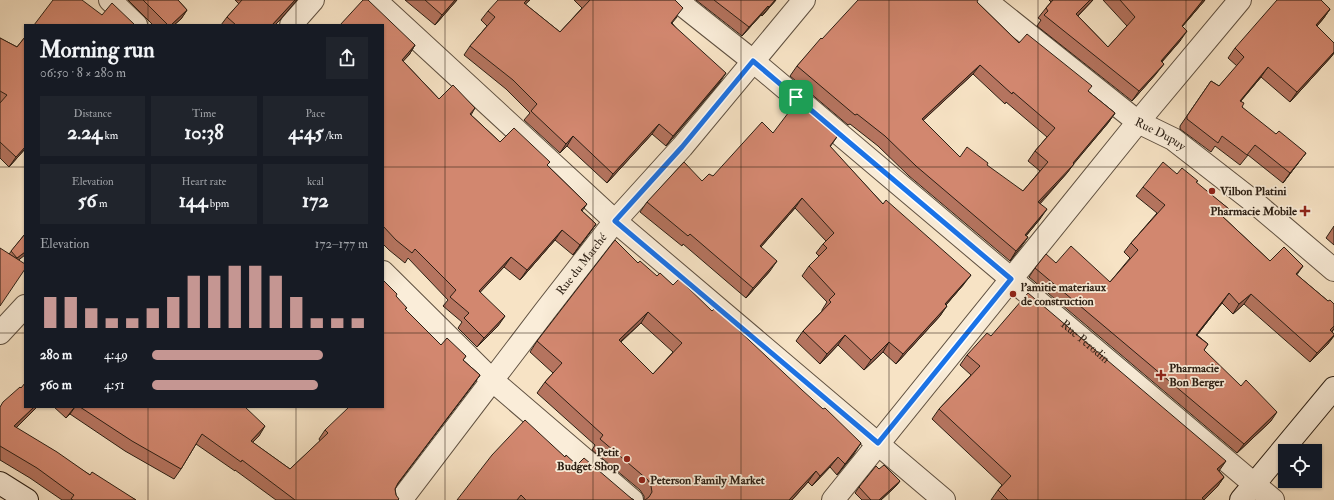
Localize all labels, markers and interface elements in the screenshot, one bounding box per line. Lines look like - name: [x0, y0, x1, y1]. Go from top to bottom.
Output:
- text: Morning run: [40, 36, 155, 64]
- button: share: [326, 37, 368, 79]
- text: 06:50 · 8 × 280 m: [40, 65, 126, 81]
- pin: [779, 80, 813, 114]
- icon: arrive: [785, 86, 807, 108]
- text: Distance: [73, 107, 112, 120]
- text: Time: [192, 107, 216, 120]
- text: Pace: [305, 107, 325, 120]
- street label: Rue Dupuy: [1132, 114, 1189, 154]
- text: 2.24: [67, 120, 102, 145]
- text: 10:38: [184, 120, 224, 145]
- text: 4:45: [288, 120, 324, 145]
- text: km: [102, 129, 118, 142]
- text: /km: [324, 129, 342, 142]
- text: Elevation: [72, 175, 114, 188]
- text: Heart rate: [182, 175, 226, 188]
- text: kcal: [307, 175, 324, 188]
- place label: Vilbon Platini: [1219, 184, 1287, 199]
- marker: Vilbon Platini: [1207, 186, 1217, 196]
- text: 56: [78, 188, 97, 213]
- text: 144: [179, 188, 207, 213]
- text: 172: [302, 188, 329, 213]
- text: m: [97, 197, 108, 210]
- text: bpm: [207, 197, 229, 210]
- place label: Pharmacie Mobile: [1210, 204, 1298, 219]
- marker: Pharmacie Mobile: [1300, 206, 1310, 216]
- street label: Rue du Marché: [553, 230, 611, 298]
- text: Elevation: [40, 236, 90, 252]
- text: 172–177 m: [315, 236, 368, 252]
- place label: l'amitie materiaux de construction: [1020, 280, 1107, 309]
- marker: l'amitie materiaux de construction: [1008, 289, 1018, 299]
- street label: Rue Perodin: [1058, 317, 1113, 366]
- text: 280 m: [40, 347, 72, 363]
- text: 4:49: [104, 347, 128, 363]
- place label: Pharmacie Bon Berger: [1169, 361, 1225, 390]
- marker: Pharmacie Bon Berger: [1156, 370, 1166, 380]
- text: 560 m: [40, 377, 72, 393]
- text: 4:51: [104, 377, 125, 393]
- map controls: [1278, 444, 1322, 488]
- button: locate: [1278, 444, 1322, 488]
- place label: Petit Budget Shop: [557, 445, 619, 474]
- marker: Petit Budget Shop: [622, 454, 632, 464]
- place label: Peterson Family Market: [650, 473, 765, 488]
- marker: Peterson Family Market: [637, 475, 647, 485]

